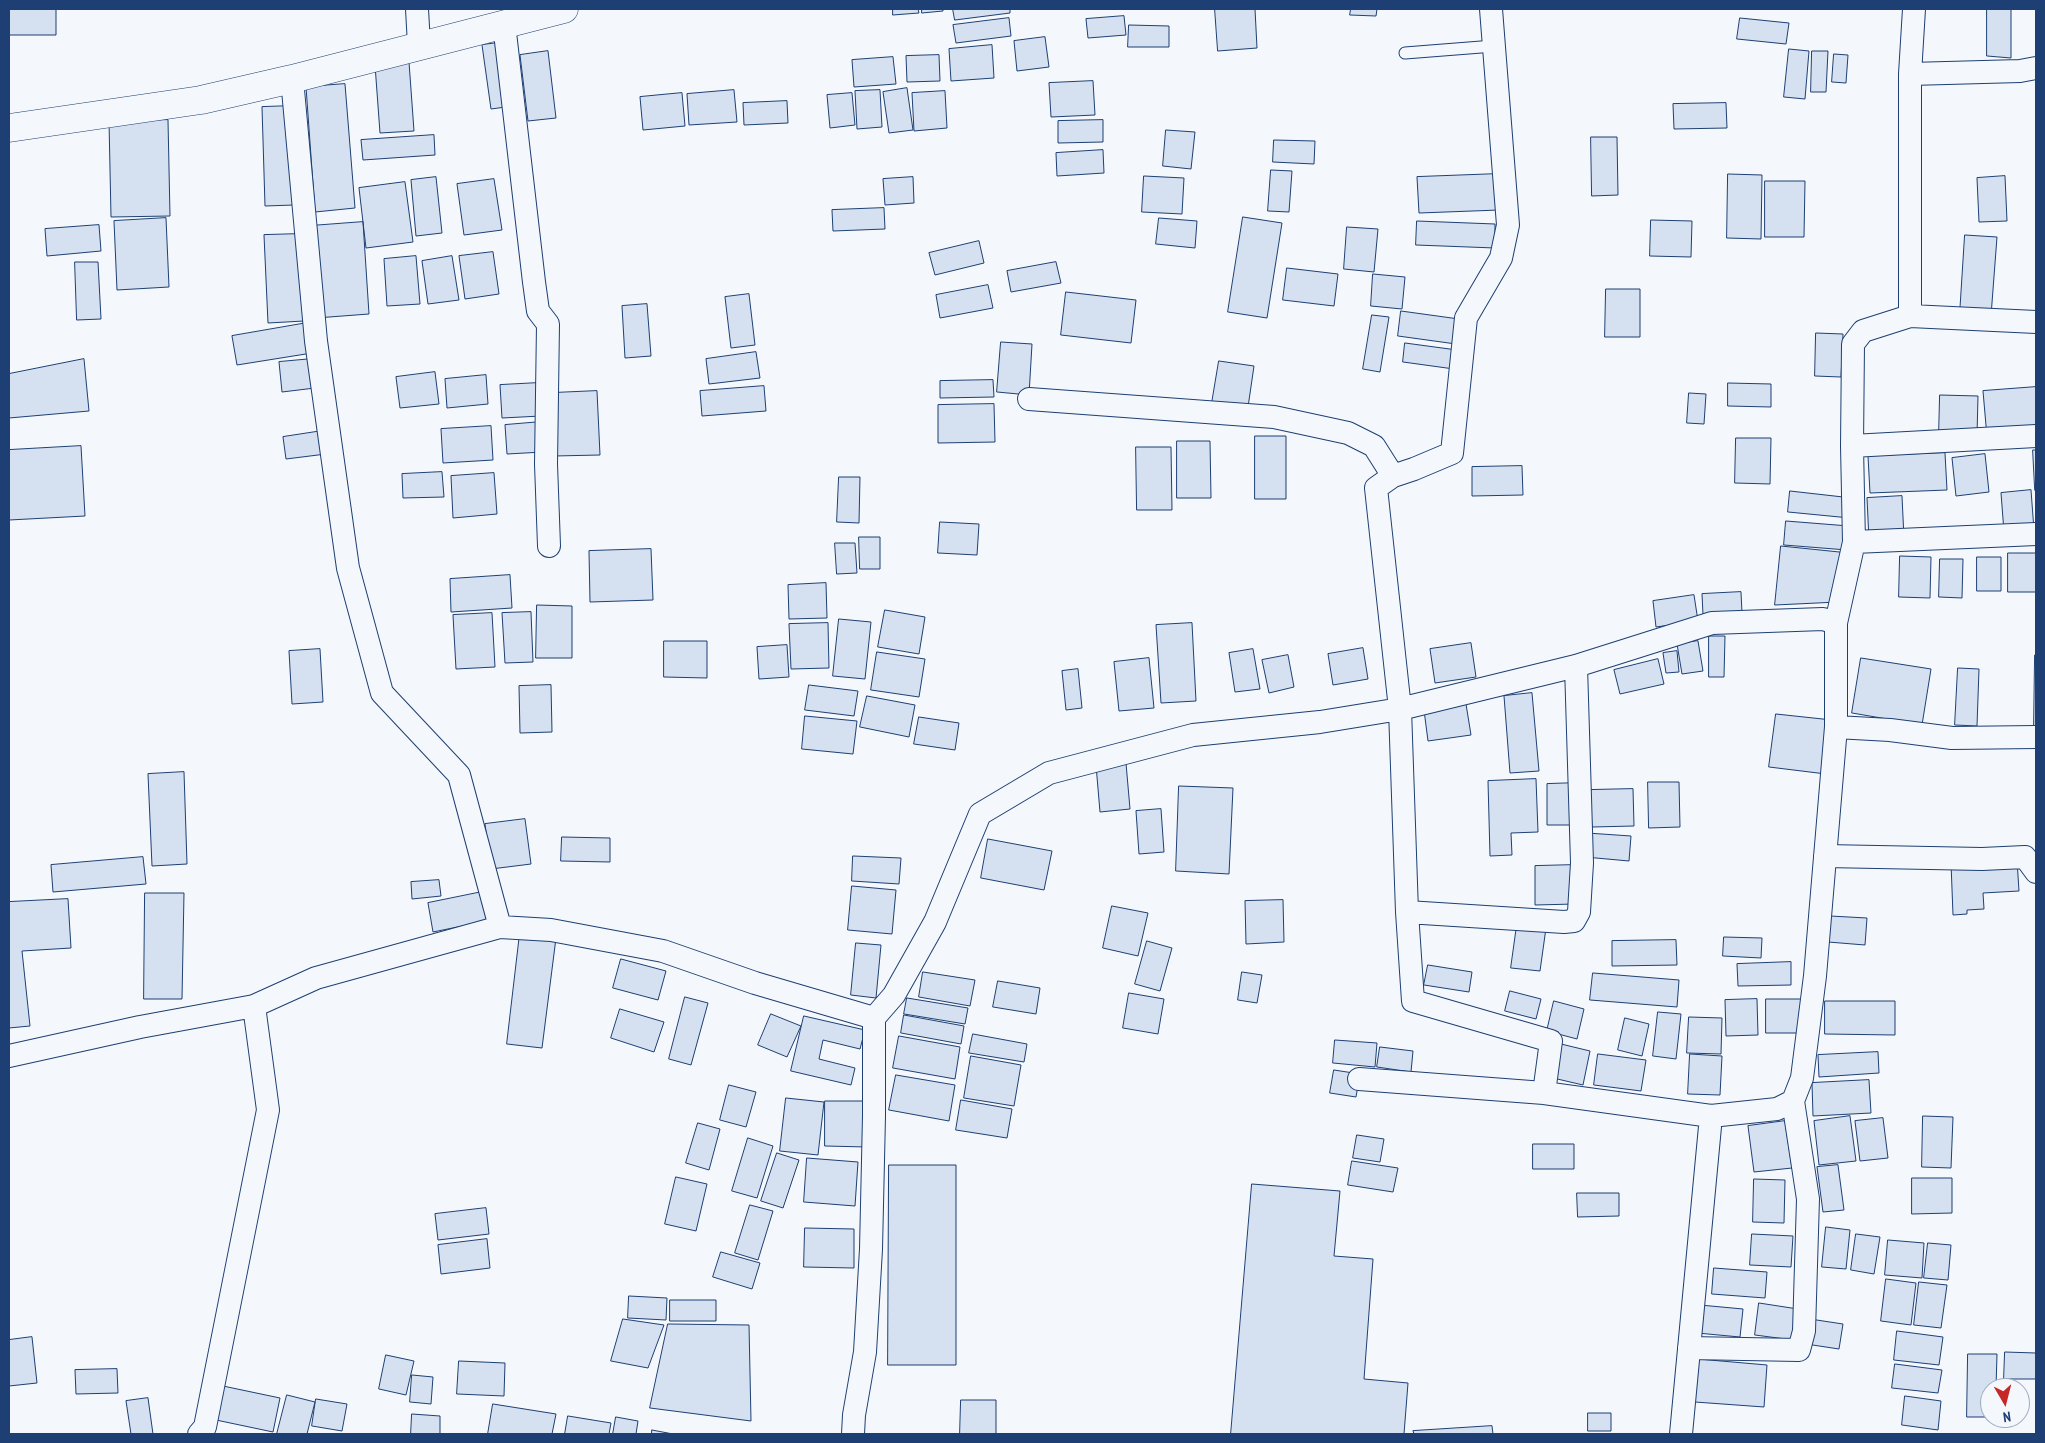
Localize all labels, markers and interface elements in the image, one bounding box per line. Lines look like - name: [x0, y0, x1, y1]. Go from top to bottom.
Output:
- north arrow: [1980, 1378, 2030, 1428]
- text: N: [2002, 1407, 2012, 1426]

